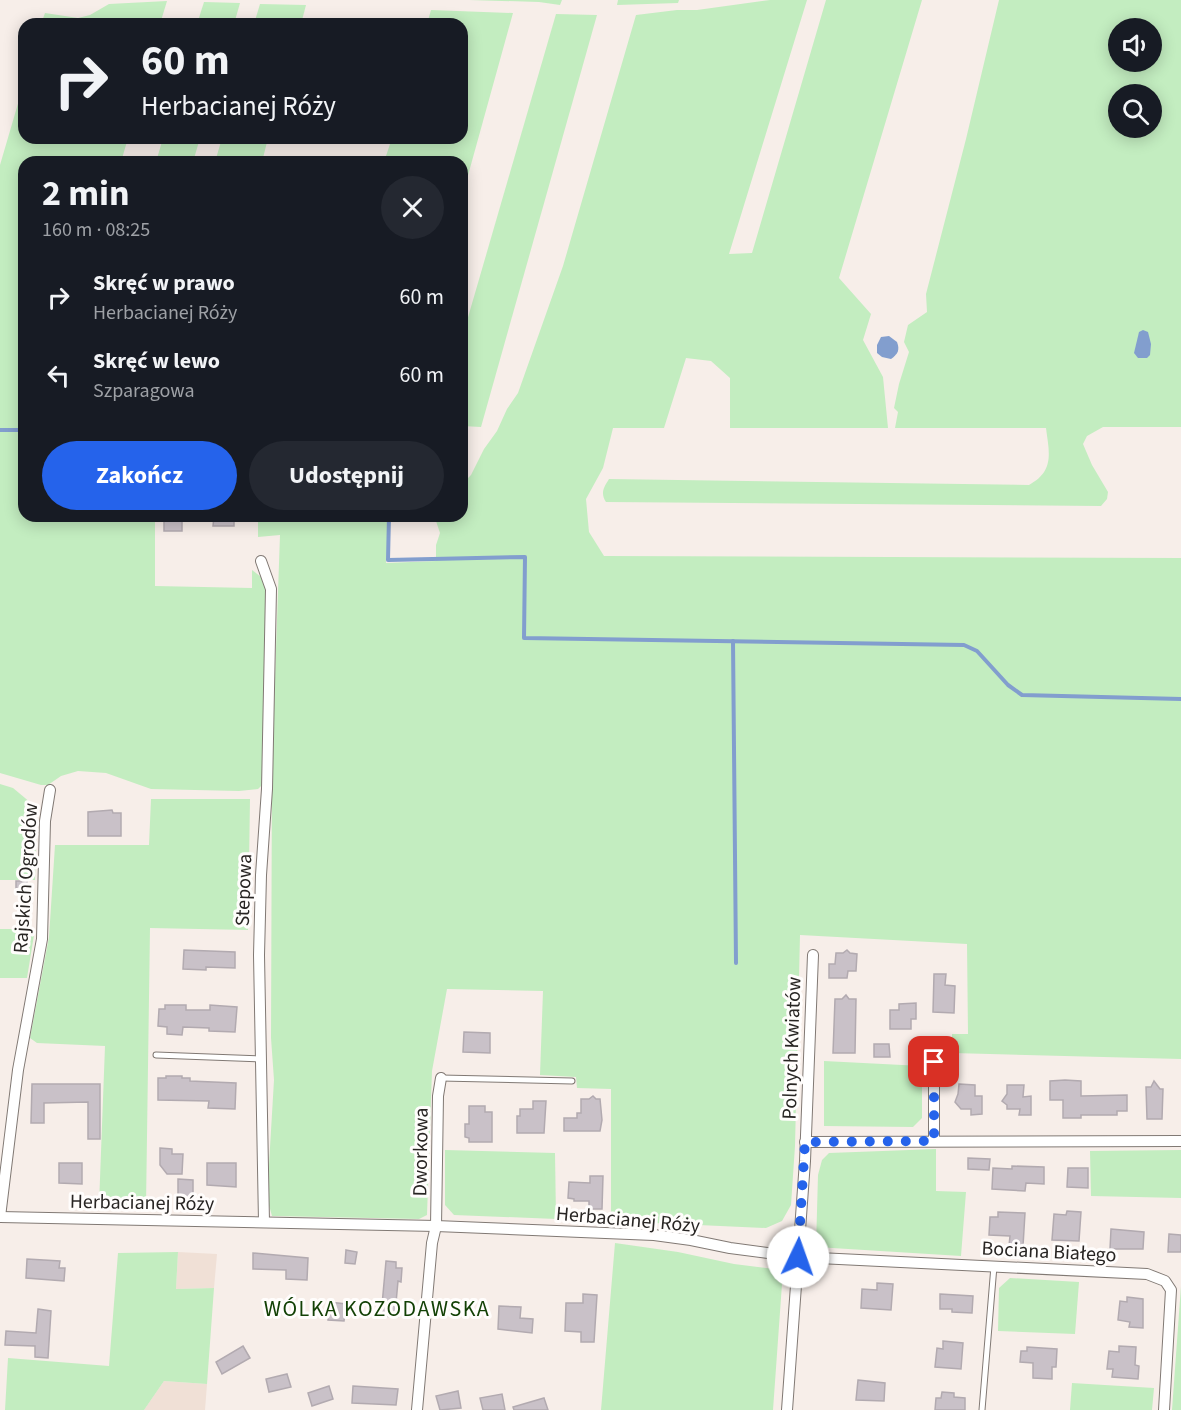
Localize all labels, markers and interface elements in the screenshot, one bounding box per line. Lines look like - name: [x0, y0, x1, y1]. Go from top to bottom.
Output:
- map controls: [1108, 18, 1162, 138]
- button: sound: [1108, 18, 1162, 72]
- text: 60 m: [141, 31, 230, 91]
- icon: right: [42, 42, 120, 120]
- button: search: [1108, 84, 1162, 138]
- text: Herbacianej Róży: [141, 87, 336, 126]
- text: 2 min: [42, 168, 130, 219]
- button: close: [381, 176, 444, 239]
- text: 160 m · 08:25: [42, 216, 150, 244]
- text: Skręć w prawo: [93, 267, 235, 299]
- icon: right: [42, 281, 75, 314]
- text: 60 m: [399, 281, 444, 313]
- text: Herbacianej Róży: [93, 299, 237, 327]
- text: Skręć w lewo: [93, 345, 220, 377]
- icon: left: [42, 359, 75, 392]
- text: 60 m: [399, 359, 444, 391]
- text: Szparagowa: [93, 377, 194, 405]
- button: Zakończ: [42, 441, 237, 510]
- button: Udostępnij: [249, 441, 444, 510]
- street label: Rajskich Ogrodów: [7, 802, 45, 954]
- street label: Stepowa: [229, 853, 259, 927]
- street label: Polnych Kwiatów: [776, 976, 808, 1120]
- pin: [908, 1036, 959, 1087]
- icon: arrive: [917, 1045, 950, 1078]
- street label: Dworkowa: [406, 1107, 436, 1197]
- street label: Herbacianej Róży: [70, 1188, 215, 1218]
- street label: Herbacianej Róży: [555, 1200, 702, 1240]
- position arrow: [766, 1225, 830, 1289]
- street label: Bociana Białego: [981, 1234, 1117, 1270]
- district label: WÓLKA KOZODAWSKA: [264, 1293, 490, 1325]

